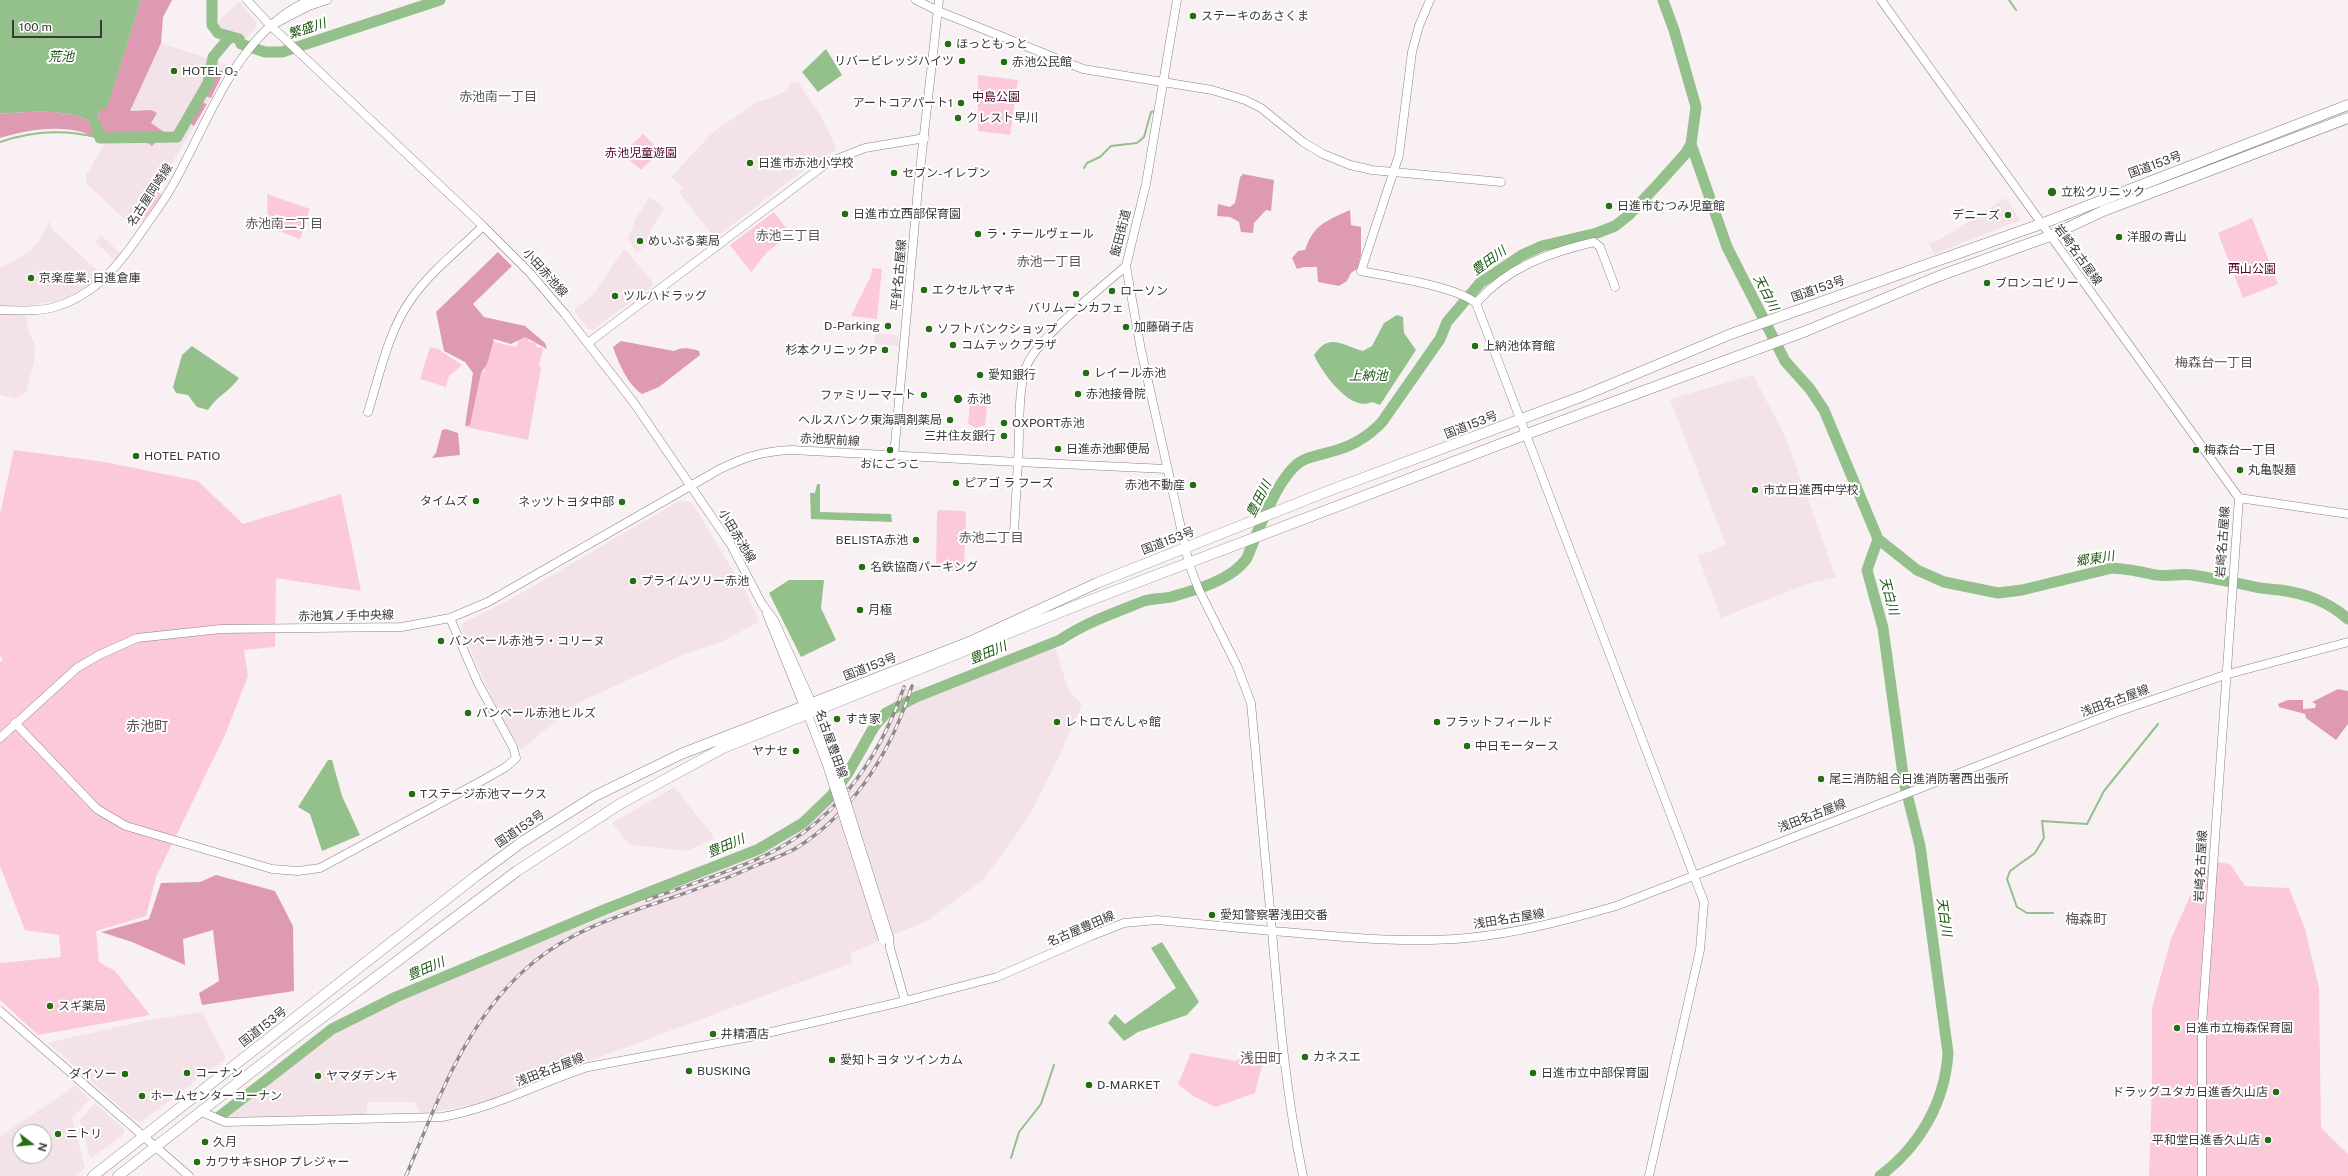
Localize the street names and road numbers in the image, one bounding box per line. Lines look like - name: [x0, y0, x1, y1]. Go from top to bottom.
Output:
- street label: 国道153号: [2126, 149, 2184, 181]
- street label: 名古屋岡崎線: [124, 161, 176, 229]
- street label: 飯田街道: [1108, 208, 1134, 258]
- street label: 岩崎名古屋線: [2051, 222, 2105, 288]
- street label: 平針名古屋線: [889, 239, 909, 311]
- street label: 小田赤池線: [520, 246, 570, 300]
- street label: 国道153号: [1789, 273, 1847, 305]
- street label: 国道153号: [1442, 408, 1500, 442]
- street label: 赤池駅前線: [800, 431, 860, 449]
- street label: 岩崎名古屋線: [2213, 506, 2233, 578]
- street label: 小田赤池線: [715, 507, 759, 565]
- street label: 国道153号: [1139, 524, 1197, 558]
- street label: 赤池箕ノ手中央線: [298, 608, 394, 624]
- street label: 国道153号: [841, 650, 899, 684]
- street label: 浅田名古屋線: [2079, 682, 2151, 720]
- street label: 名古屋豊田線: [812, 708, 850, 780]
- street label: 浅田名古屋線: [1776, 796, 1848, 836]
- street label: 国道153号: [493, 807, 547, 851]
- street label: 岩崎名古屋線: [2192, 830, 2210, 902]
- street label: 浅田名古屋線: [1472, 906, 1546, 932]
- street label: 名古屋豊田線: [1045, 908, 1117, 950]
- street label: 国道153号: [236, 1004, 290, 1050]
- street label: 浅田名古屋線: [514, 1050, 586, 1090]

